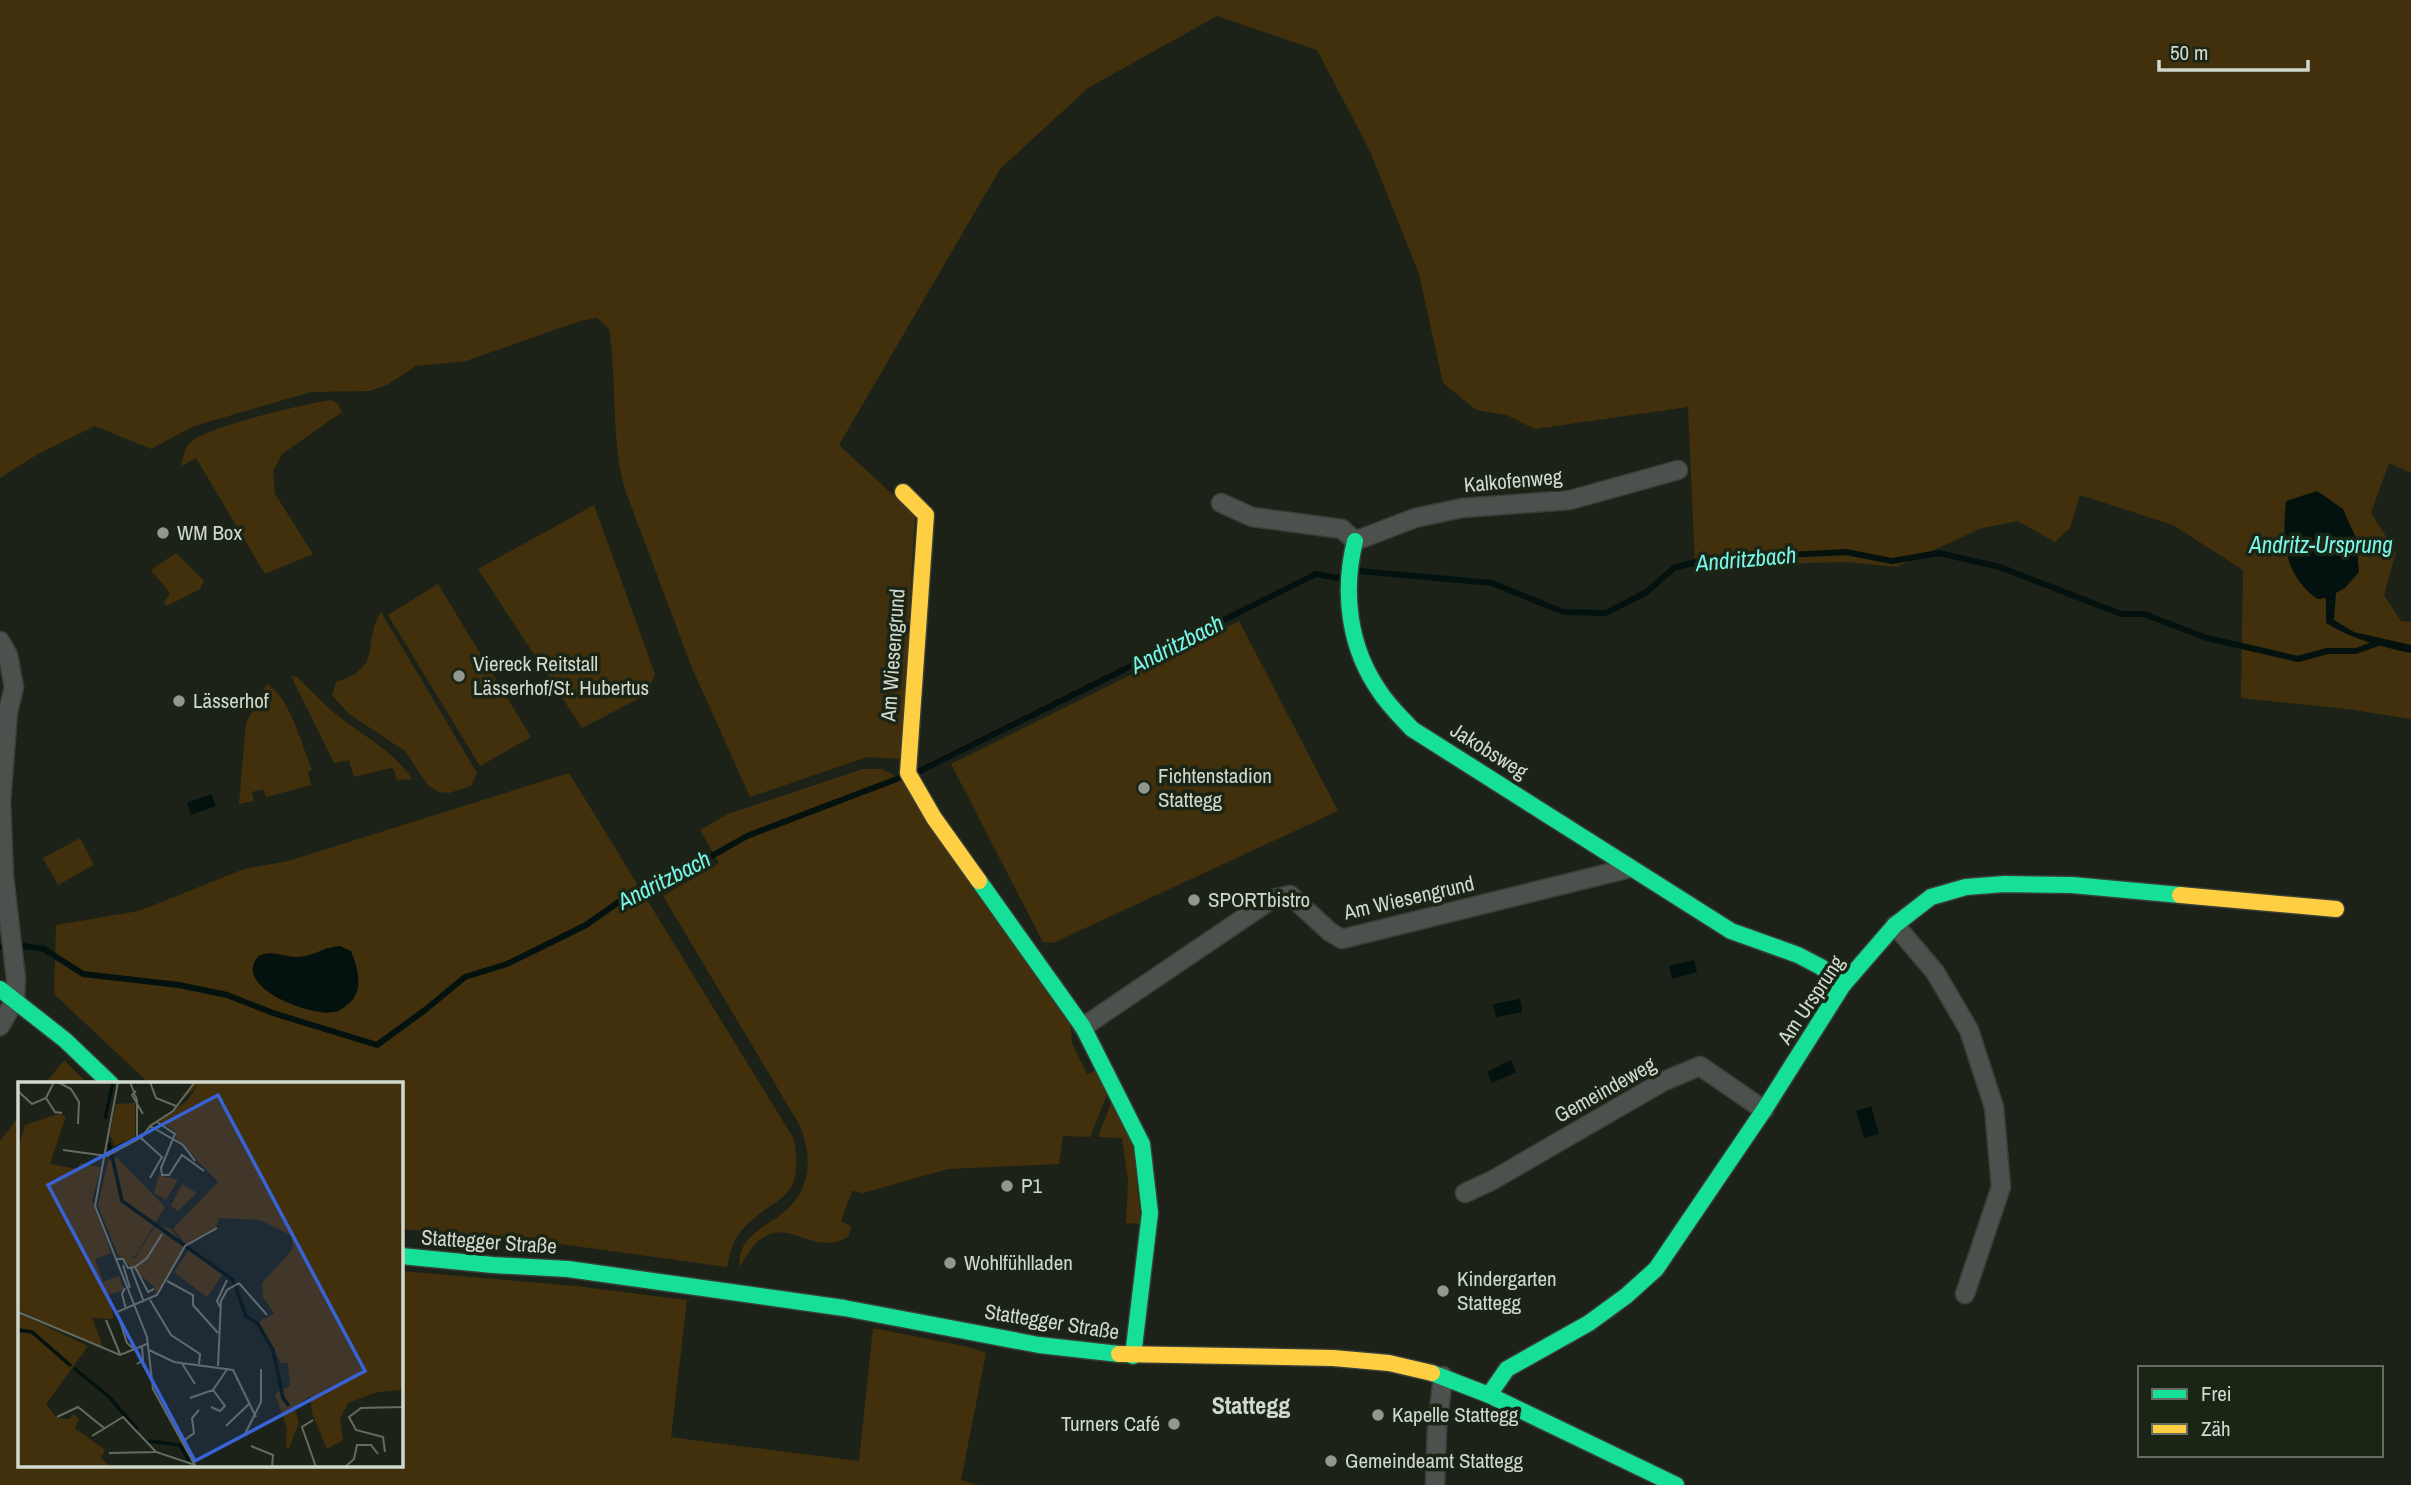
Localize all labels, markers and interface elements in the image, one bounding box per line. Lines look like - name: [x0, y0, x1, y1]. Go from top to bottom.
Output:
- scale bar: [2159, 28, 2308, 72]
- text: 50 m: [2170, 38, 2208, 67]
- street label: Kalkofenweg: [1463, 462, 1564, 499]
- place label: WM Box: [177, 518, 242, 547]
- marker: WM Box: [155, 525, 171, 541]
- water label: Andritz-Ursprung: [2248, 529, 2393, 560]
- water label: Andritzbach: [1693, 539, 1797, 578]
- street label: Am Wiesengrund: [873, 588, 912, 723]
- water label: Andritzbach: [1124, 607, 1229, 681]
- place label: Viereck Reitstall Lässerhof/St. Hubertus: [473, 649, 649, 702]
- marker: Viereck Reitstall Lässerhof/St. Hubertus: [451, 668, 467, 684]
- place label: Lässerhof: [193, 686, 269, 715]
- marker: Lässerhof: [171, 693, 187, 709]
- street label: Jakobsweg: [1445, 715, 1534, 786]
- place label: Fichtenstadion Stattegg: [1158, 761, 1272, 814]
- marker: Fichtenstadion Stattegg: [1136, 780, 1152, 796]
- water label: Andritzbach: [611, 843, 716, 917]
- street label: Am Wiesengrund: [1340, 868, 1477, 927]
- place label: SPORTbistro: [1208, 885, 1310, 914]
- marker: SPORTbistro: [1186, 892, 1202, 908]
- street label: Am Ursprung: [1770, 949, 1851, 1051]
- street label: Gemeindeweg: [1549, 1050, 1661, 1129]
- inset map: [18, 1082, 402, 1468]
- place label: P1: [1021, 1171, 1042, 1200]
- marker: P1: [999, 1178, 1015, 1194]
- street label: Stattegger Straße: [420, 1222, 558, 1261]
- place label: Wohlfühlladen: [964, 1248, 1073, 1277]
- marker: Wohlfühlladen: [942, 1255, 958, 1271]
- place label: Kindergarten Stattegg: [1457, 1264, 1557, 1317]
- marker: Kindergarten Stattegg: [1435, 1283, 1451, 1299]
- street label: Stattegger Straße: [983, 1297, 1121, 1346]
- legend: [2138, 1366, 2383, 1457]
- text: Frei: [2201, 1379, 2232, 1408]
- district label: Stattegg: [1212, 1389, 1290, 1421]
- place label: Kapelle Stattegg: [1392, 1400, 1519, 1429]
- marker: Kapelle Stattegg: [1370, 1407, 1386, 1423]
- place label: Turners Café: [1061, 1409, 1160, 1438]
- text: Zäh: [2201, 1414, 2231, 1443]
- marker: Turners Café: [1166, 1416, 1182, 1432]
- place label: Gemeindeamt Stattegg: [1345, 1446, 1523, 1475]
- marker: Gemeindeamt Stattegg: [1323, 1453, 1339, 1469]

